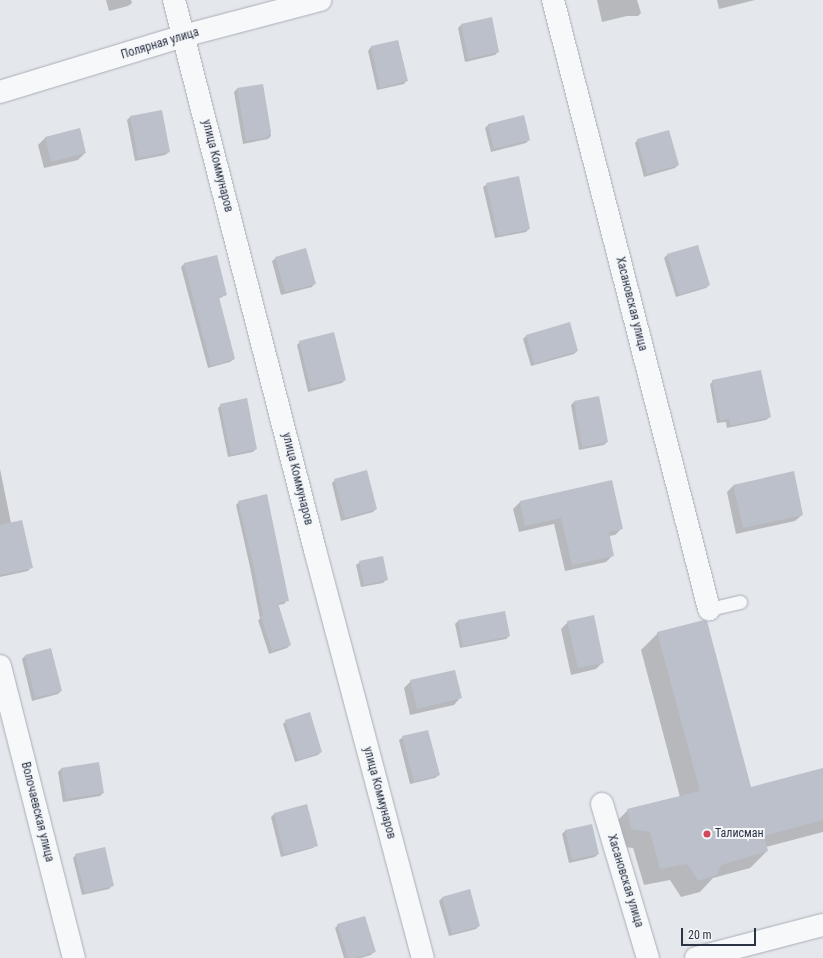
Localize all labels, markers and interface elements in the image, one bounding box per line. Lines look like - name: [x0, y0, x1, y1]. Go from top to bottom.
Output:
- street label: Полярная улица: [119, 25, 201, 63]
- street label: улица Коммунаров: [199, 118, 235, 214]
- street label: Хасановская улица: [612, 255, 650, 353]
- street label: улица Коммунаров: [279, 431, 315, 527]
- street label: улица Коммунаров: [360, 745, 398, 841]
- street label: Волочаевская улица: [18, 761, 56, 863]
- place label: Талисман: [715, 827, 764, 841]
- marker: Талисман: [702, 829, 712, 839]
- street label: Хасановская улица: [604, 833, 646, 929]
- scale bar: [683, 920, 758, 946]
- text: 20 m: [688, 928, 712, 942]

